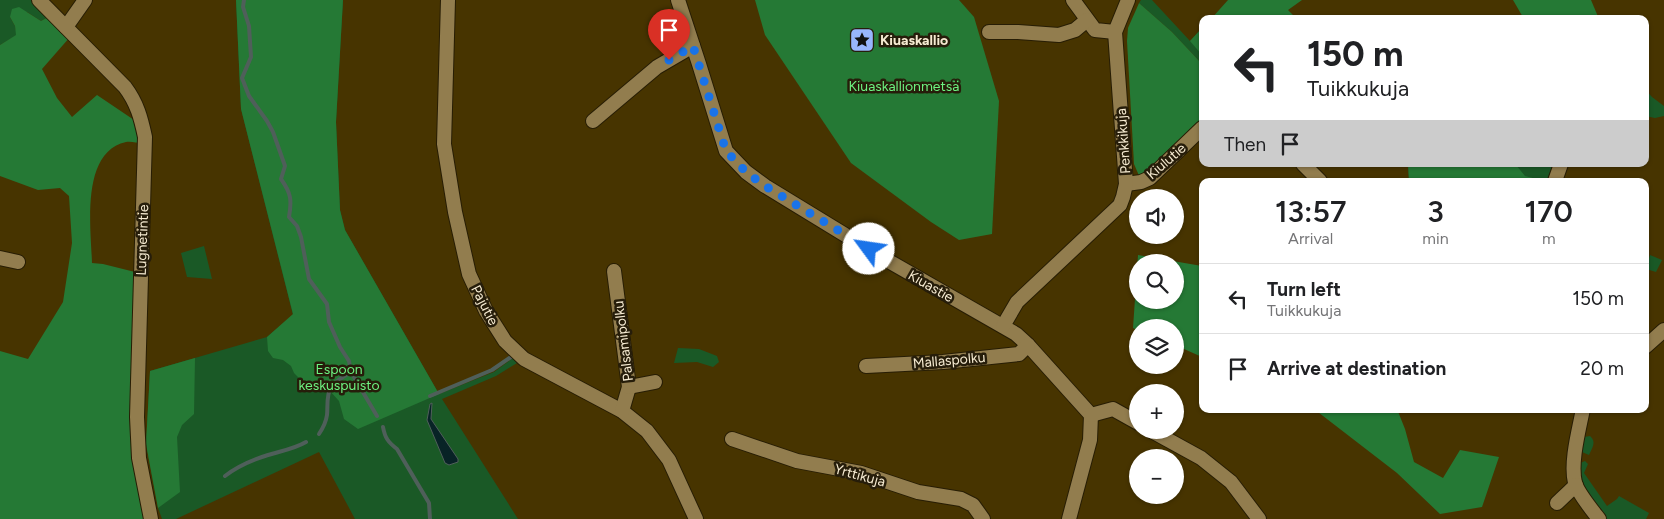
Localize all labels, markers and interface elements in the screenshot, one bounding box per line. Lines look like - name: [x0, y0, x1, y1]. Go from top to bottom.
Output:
- pin: [648, 9, 690, 60]
- icon: arrive: [655, 16, 683, 44]
- place icon: Kiuaskallio: [849, 27, 875, 53]
- place label: Kiuaskallio: [880, 32, 948, 49]
- text: 150 m: [1307, 33, 1404, 75]
- icon: left: [1224, 35, 1289, 100]
- text: Tuikkukuja: [1307, 75, 1409, 102]
- park label: Kiuaskallionmetsä: [849, 78, 959, 95]
- street label: Penkkikuja: [1113, 108, 1134, 174]
- icon: arrive: [1276, 130, 1304, 158]
- text: Then: [1224, 133, 1266, 156]
- street label: Kiulutie: [1143, 139, 1190, 183]
- map controls: [1129, 189, 1184, 504]
- button: sound: [1129, 189, 1184, 244]
- text: 13:57: [1275, 193, 1346, 230]
- text: 3: [1427, 193, 1444, 230]
- text: 170: [1525, 193, 1573, 230]
- street label: Lugnetintie: [133, 204, 152, 276]
- position arrow: [842, 222, 894, 274]
- text: Arrival: [1288, 229, 1333, 248]
- text: min: [1422, 229, 1449, 248]
- text: m: [1542, 229, 1556, 248]
- button: search: [1129, 254, 1184, 309]
- street label: Kiuastie: [905, 267, 957, 306]
- text: Turn left: [1267, 278, 1341, 301]
- street label: Pajutie: [467, 282, 502, 328]
- icon: left: [1224, 285, 1252, 313]
- text: 150 m: [1572, 287, 1624, 310]
- street label: Palsamipolku: [610, 300, 637, 382]
- text: Tuikkukuja: [1267, 301, 1341, 320]
- button: layers: [1129, 319, 1184, 374]
- street label: Mallaspolku: [912, 349, 986, 372]
- icon: arrive: [1224, 355, 1252, 383]
- text: Arrive at destination: [1267, 357, 1446, 380]
- text: 20 m: [1580, 357, 1624, 380]
- park label: Espoon keskuspuisto: [298, 361, 380, 394]
- button: +: [1129, 384, 1184, 439]
- button: −: [1129, 449, 1184, 504]
- street label: Yrttikuja: [832, 461, 887, 490]

